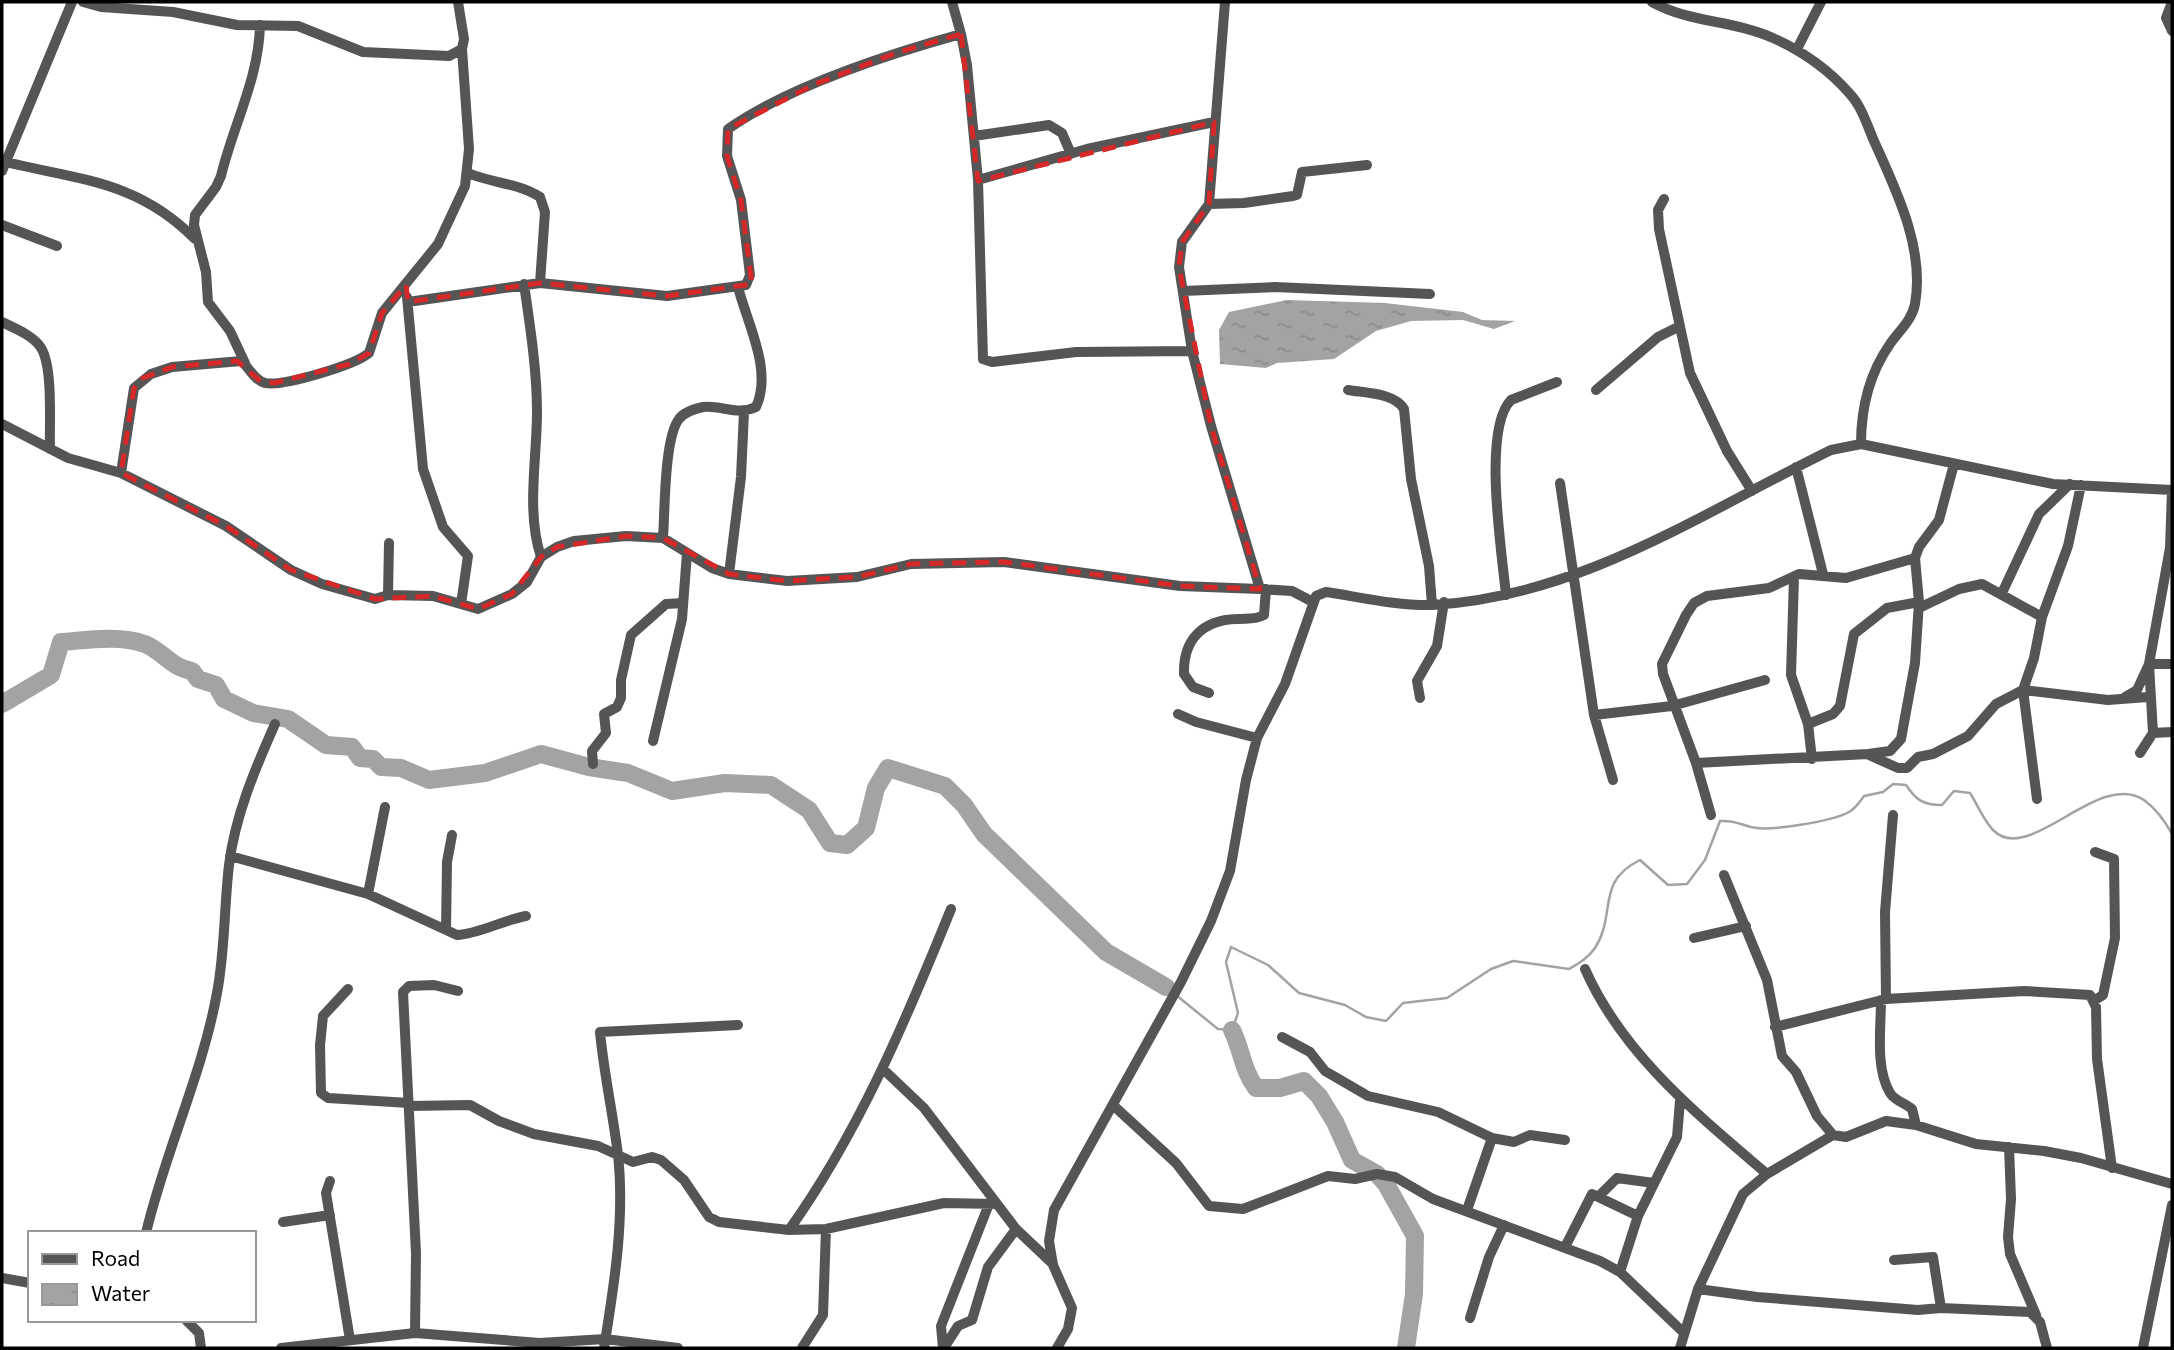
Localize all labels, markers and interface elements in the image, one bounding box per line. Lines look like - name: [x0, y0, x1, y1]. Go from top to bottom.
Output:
- legend: [28, 1231, 256, 1322]
- text: Road: [91, 1245, 140, 1270]
- text: Water: [91, 1280, 150, 1305]

